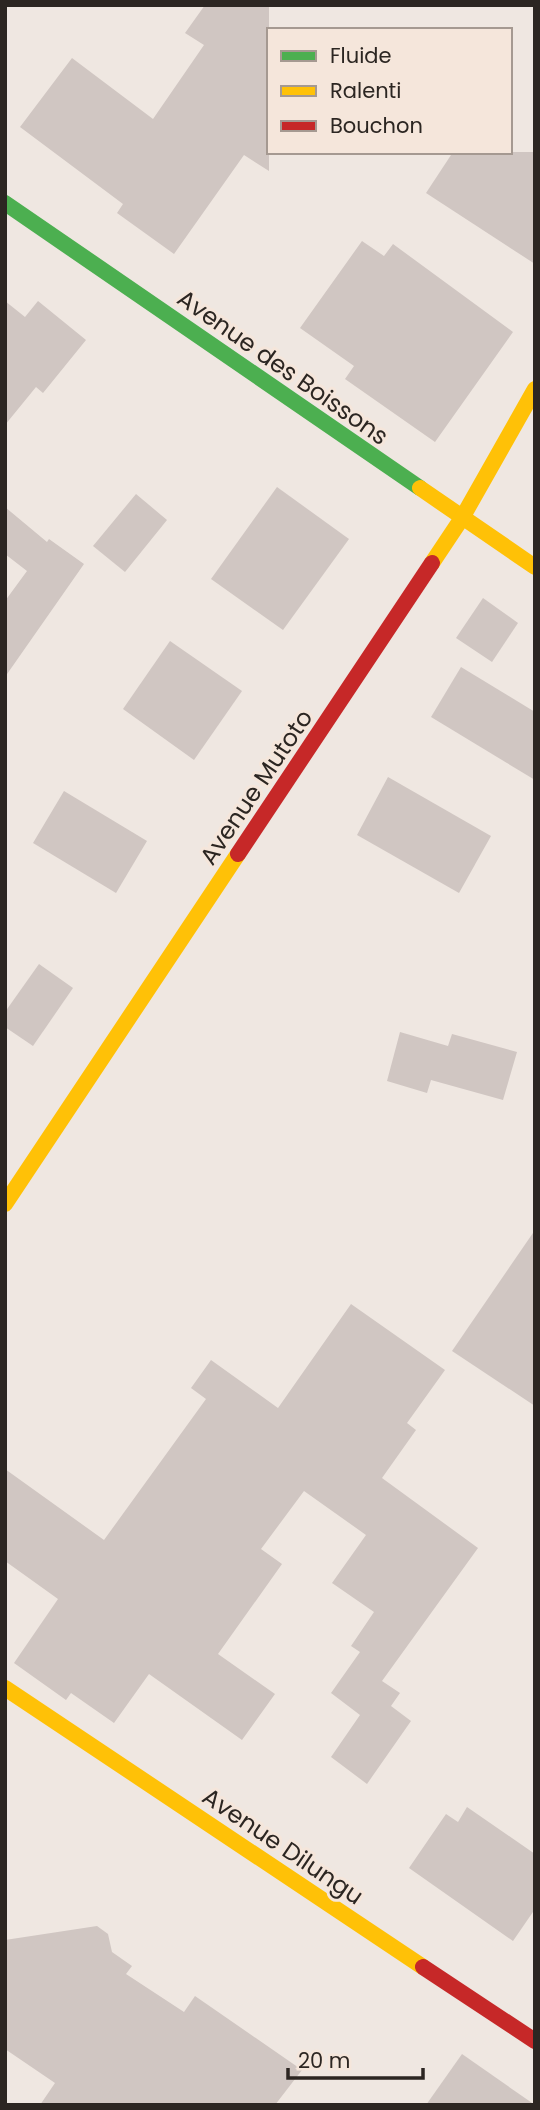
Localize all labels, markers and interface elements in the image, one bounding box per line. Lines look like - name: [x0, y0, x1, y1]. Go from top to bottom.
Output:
- legend: [267, 28, 512, 154]
- text: Fluide: [330, 41, 392, 70]
- text: Ralenti: [330, 76, 401, 105]
- text: Bouchon: [330, 111, 423, 140]
- street label: Avenue des Boissons: [171, 282, 395, 452]
- street label: Avenue Mutoto: [192, 703, 320, 871]
- street label: Avenue Dilungu: [196, 1780, 370, 1912]
- scale bar: [288, 2036, 423, 2080]
- text: 20 m: [298, 2046, 351, 2075]

